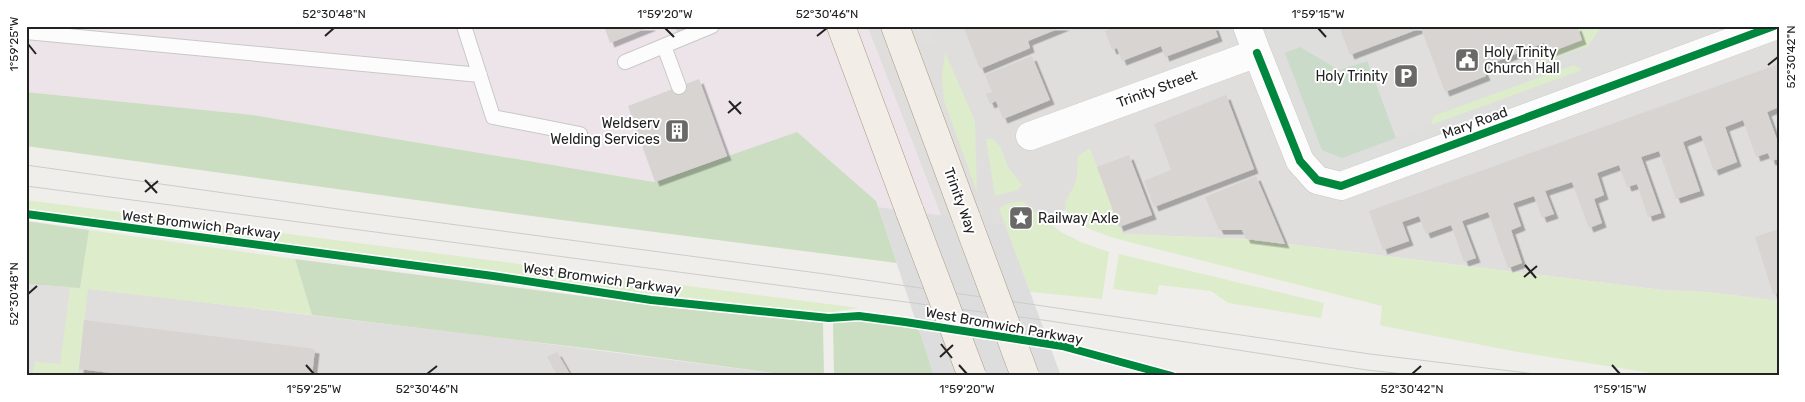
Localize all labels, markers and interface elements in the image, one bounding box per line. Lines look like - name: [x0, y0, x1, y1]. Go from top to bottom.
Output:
- text: 52°30'48"N: [302, 7, 366, 21]
- text: 1°59'20"W: [637, 7, 693, 21]
- text: 52°30'46"N: [796, 7, 858, 21]
- text: 1°59'15"W: [1291, 7, 1345, 21]
- text: 1°59'25"W: [7, 16, 21, 71]
- text: 52°30'42"N: [1784, 26, 1798, 88]
- place label: Holy Trinity Church Hall: [1484, 44, 1560, 77]
- public building icon: Holy Trinity Church Hall: [1454, 47, 1480, 73]
- parking icon: Holy Trinity: [1393, 63, 1419, 89]
- street label: Trinity Street: [1114, 66, 1200, 111]
- place label: Holy Trinity: [1315, 68, 1388, 85]
- street label: Mary Road: [1440, 103, 1510, 143]
- place label: Weldserv Welding Services: [550, 115, 660, 148]
- building icon: Weldserv Welding Services: [664, 118, 690, 144]
- street label: Trinity Way: [940, 165, 980, 237]
- place icon: Railway Axle: [1008, 205, 1034, 231]
- street label: West Bromwich Parkway: [121, 207, 281, 243]
- place label: Railway Axle: [1038, 210, 1119, 227]
- street label: West Bromwich Parkway: [522, 259, 682, 299]
- text: 52°30'48"N: [7, 262, 21, 326]
- street label: West Bromwich Parkway: [924, 304, 1084, 348]
- text: 1°59'25"W: [287, 382, 342, 396]
- text: 52°30'46"N: [396, 382, 458, 396]
- text: 1°59'20"W: [939, 382, 995, 396]
- text: 52°30'42"N: [1381, 382, 1443, 396]
- text: 1°59'15"W: [1593, 382, 1647, 396]

